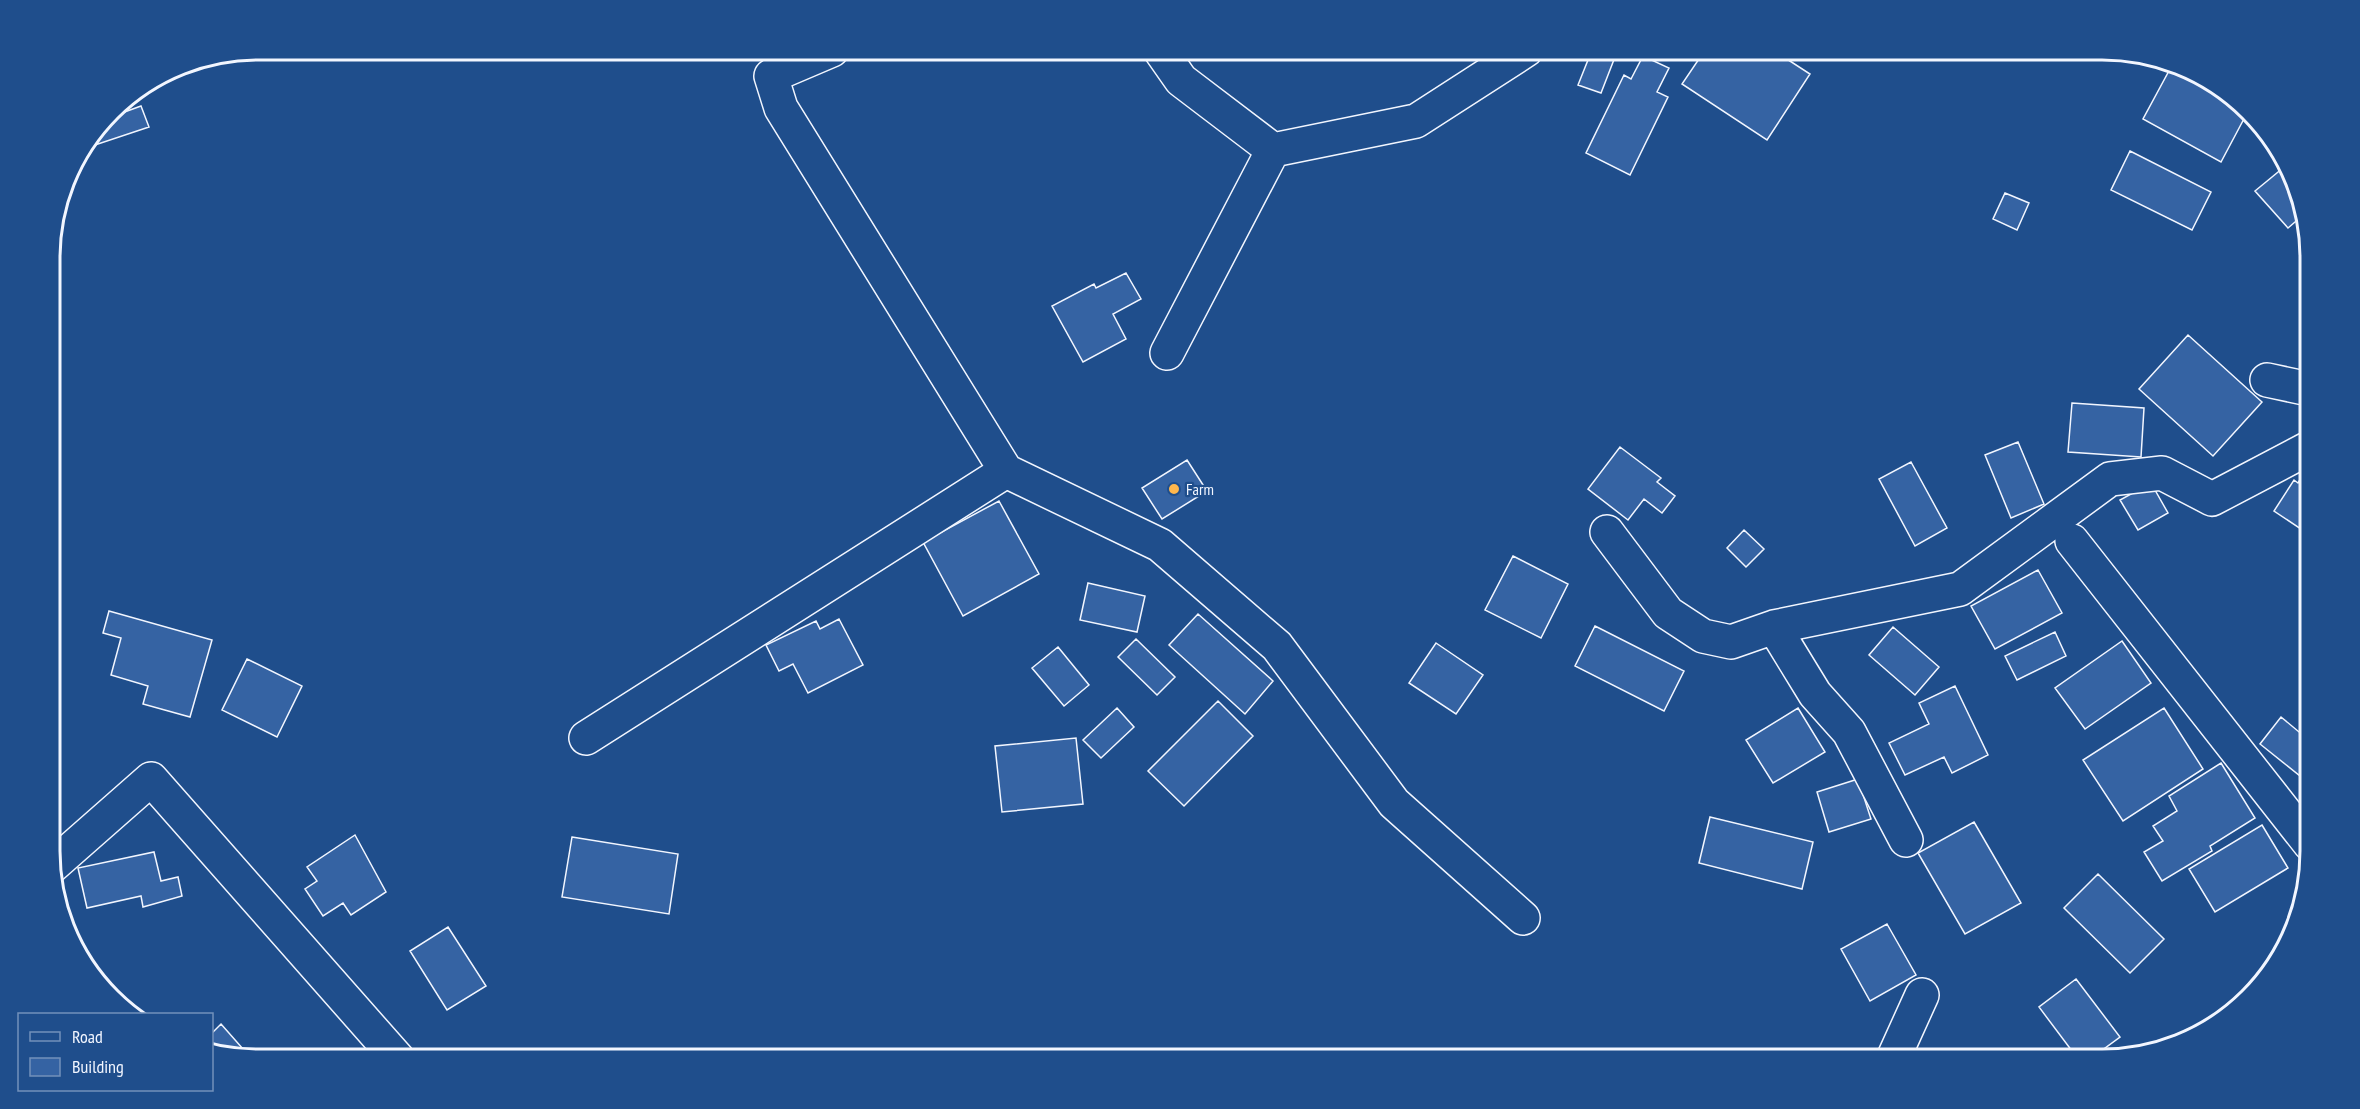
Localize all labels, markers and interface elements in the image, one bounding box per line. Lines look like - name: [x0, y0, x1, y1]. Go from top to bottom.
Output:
- place label: Farm: [1186, 479, 1214, 499]
- marker: Farm: [1167, 482, 1181, 496]
- legend: [18, 1013, 213, 1091]
- text: Road: [72, 1025, 103, 1048]
- text: Building: [72, 1055, 124, 1078]

